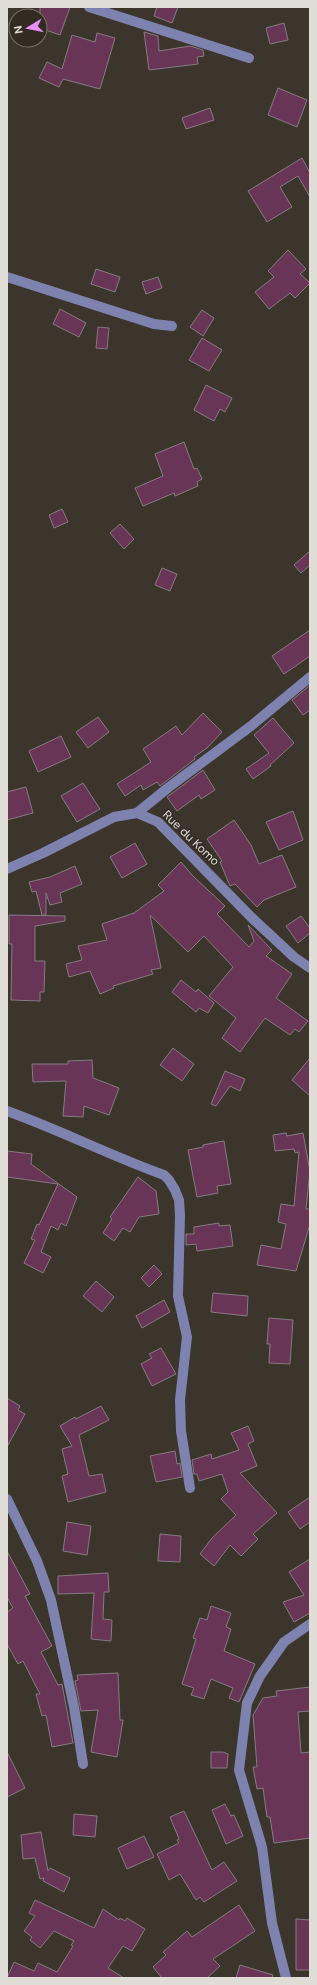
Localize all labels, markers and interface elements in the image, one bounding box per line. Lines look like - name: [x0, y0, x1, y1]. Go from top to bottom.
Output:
- north arrow: [8, 8, 48, 48]
- text: N: [11, 25, 26, 35]
- street label: Rue du Komo: [159, 807, 223, 869]

